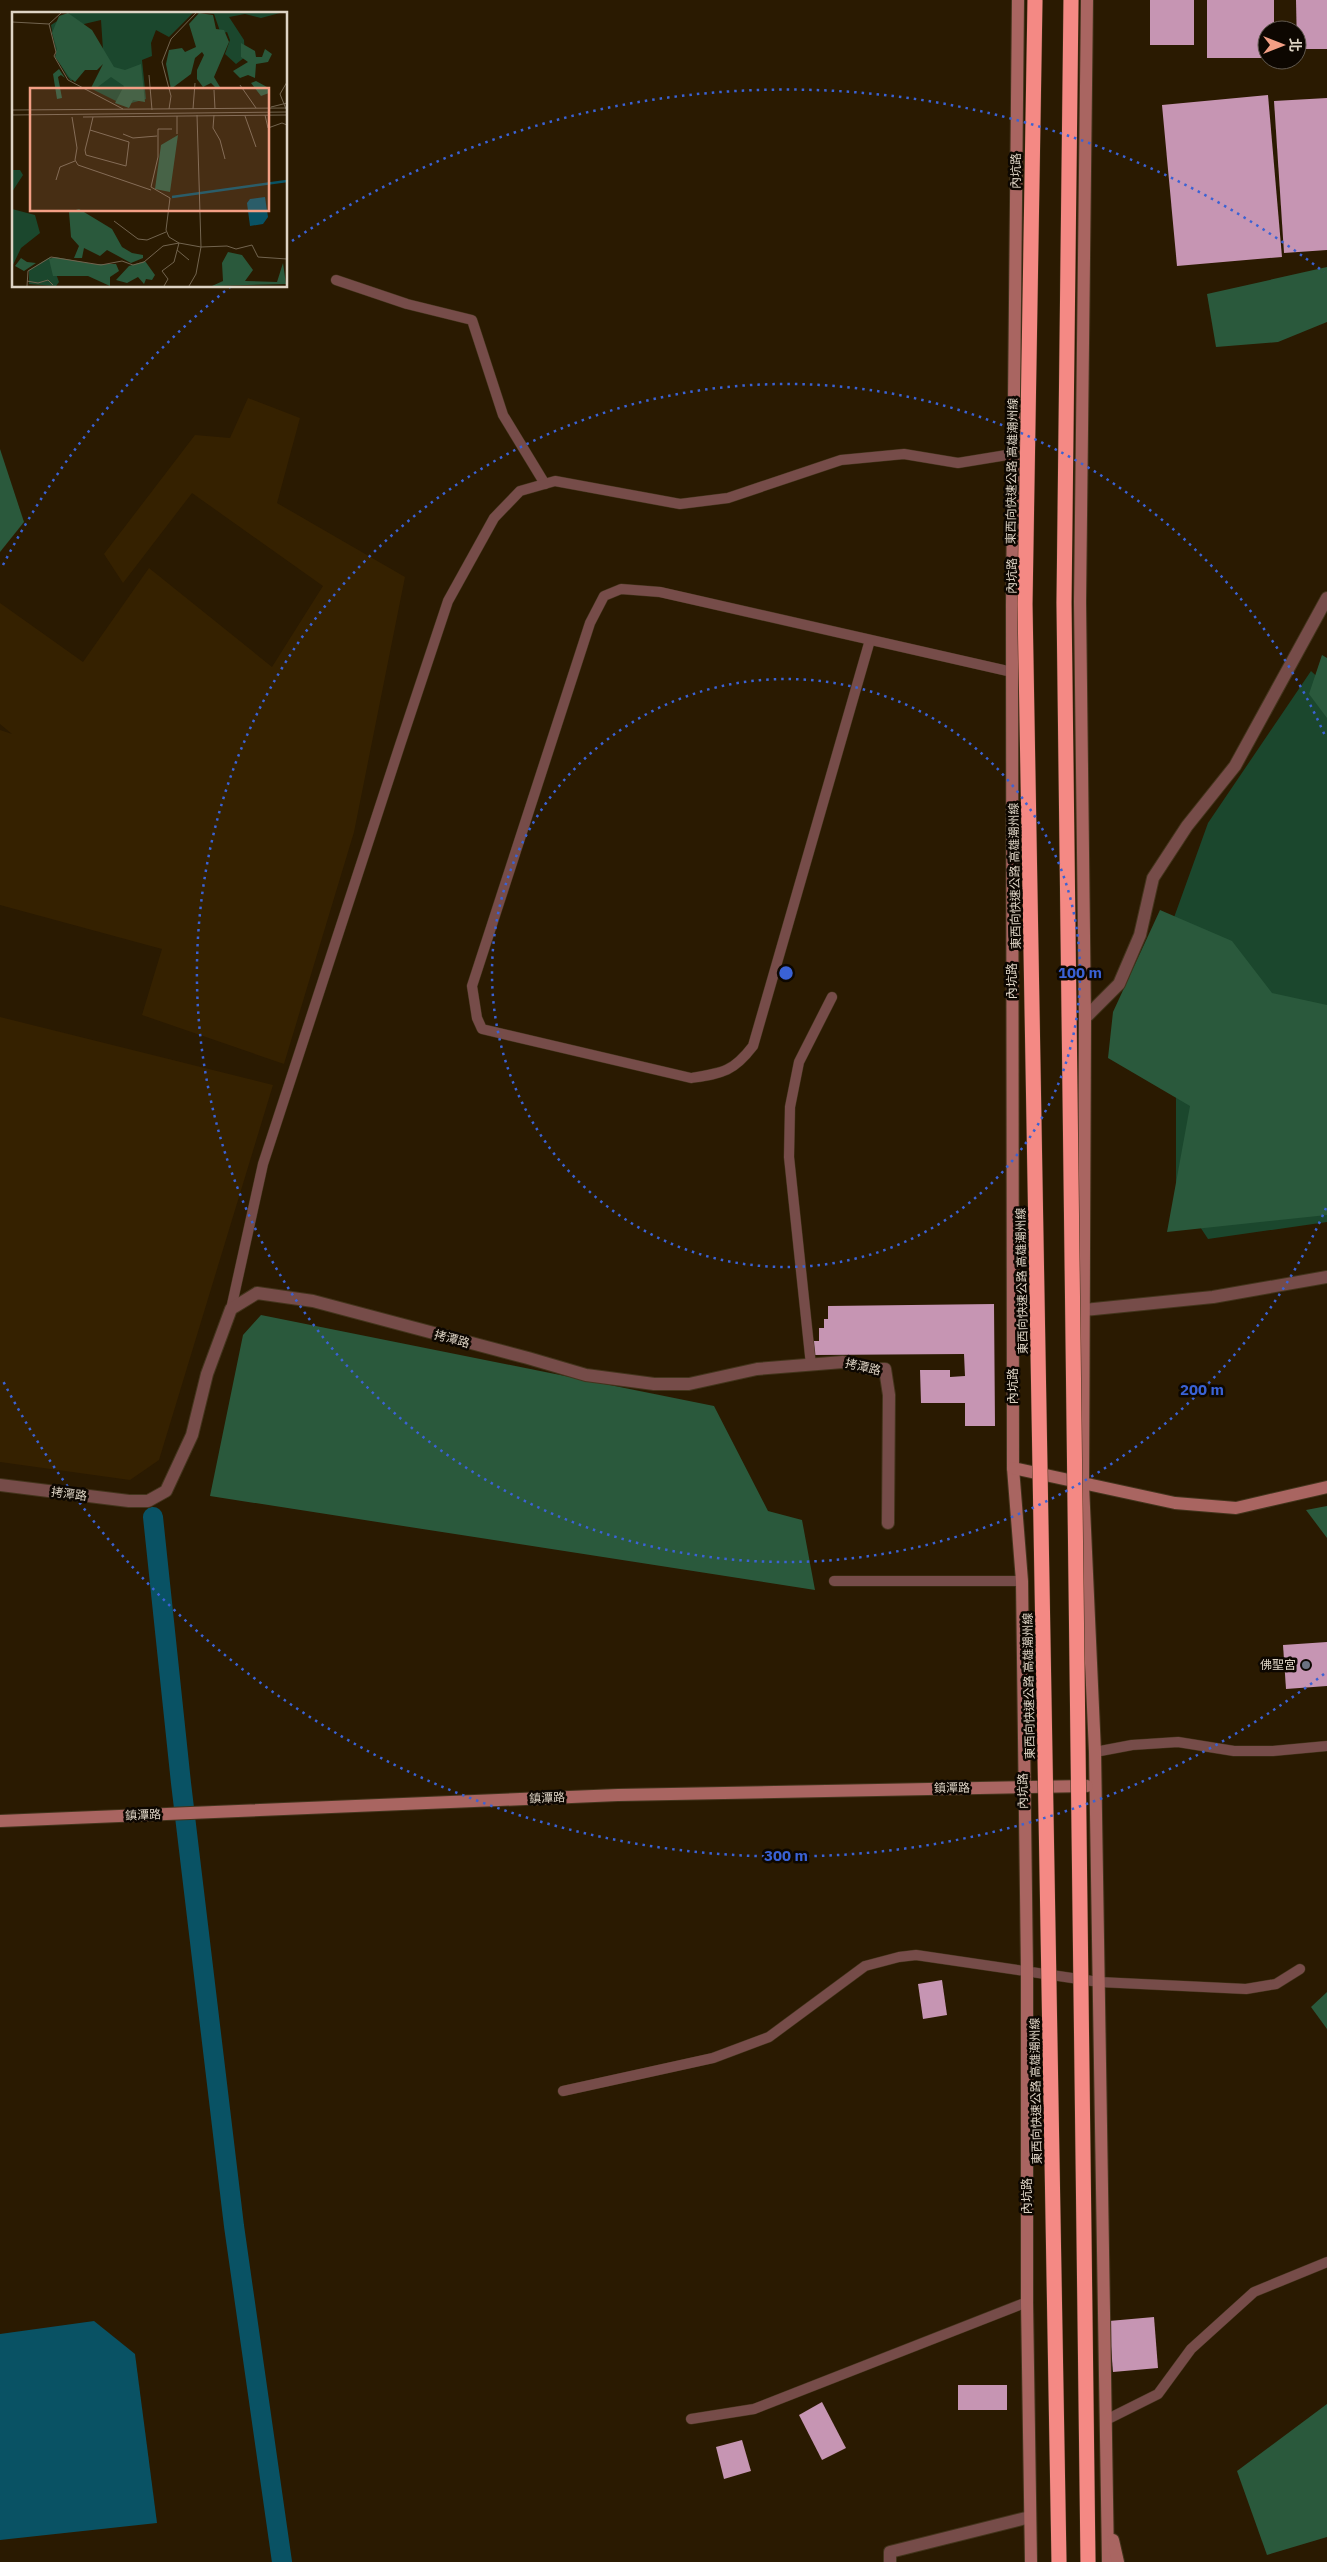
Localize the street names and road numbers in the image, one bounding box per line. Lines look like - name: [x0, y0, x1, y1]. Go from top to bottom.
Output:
- street label: 內坑路: [1008, 153, 1023, 189]
- street label: 東西向快速公路 高雄潮州線: [1003, 397, 1020, 545]
- street label: 內坑路: [1004, 558, 1019, 594]
- street label: 東西向快速公路 高雄潮州線: [1006, 802, 1023, 950]
- street label: 內坑路: [1004, 963, 1019, 999]
- street label: 東西向快速公路 高雄潮州線: [1013, 1207, 1030, 1355]
- street label: 拷潭路: [433, 1327, 471, 1350]
- street label: 拷潭路: [844, 1355, 882, 1378]
- street label: 內坑路: [1005, 1368, 1020, 1404]
- street label: 拷潭路: [50, 1484, 88, 1503]
- street label: 東西向快速公路 高雄潮州線: [1020, 1612, 1037, 1760]
- street label: 內坑路: [1015, 1773, 1030, 1809]
- street label: 鎮潭路: [934, 1780, 970, 1795]
- street label: 鎮潭路: [529, 1789, 565, 1806]
- street label: 鎮潭路: [125, 1806, 161, 1823]
- street label: 東西向快速公路 高雄潮州線: [1027, 2017, 1044, 2165]
- street label: 內坑路: [1019, 2178, 1034, 2214]

